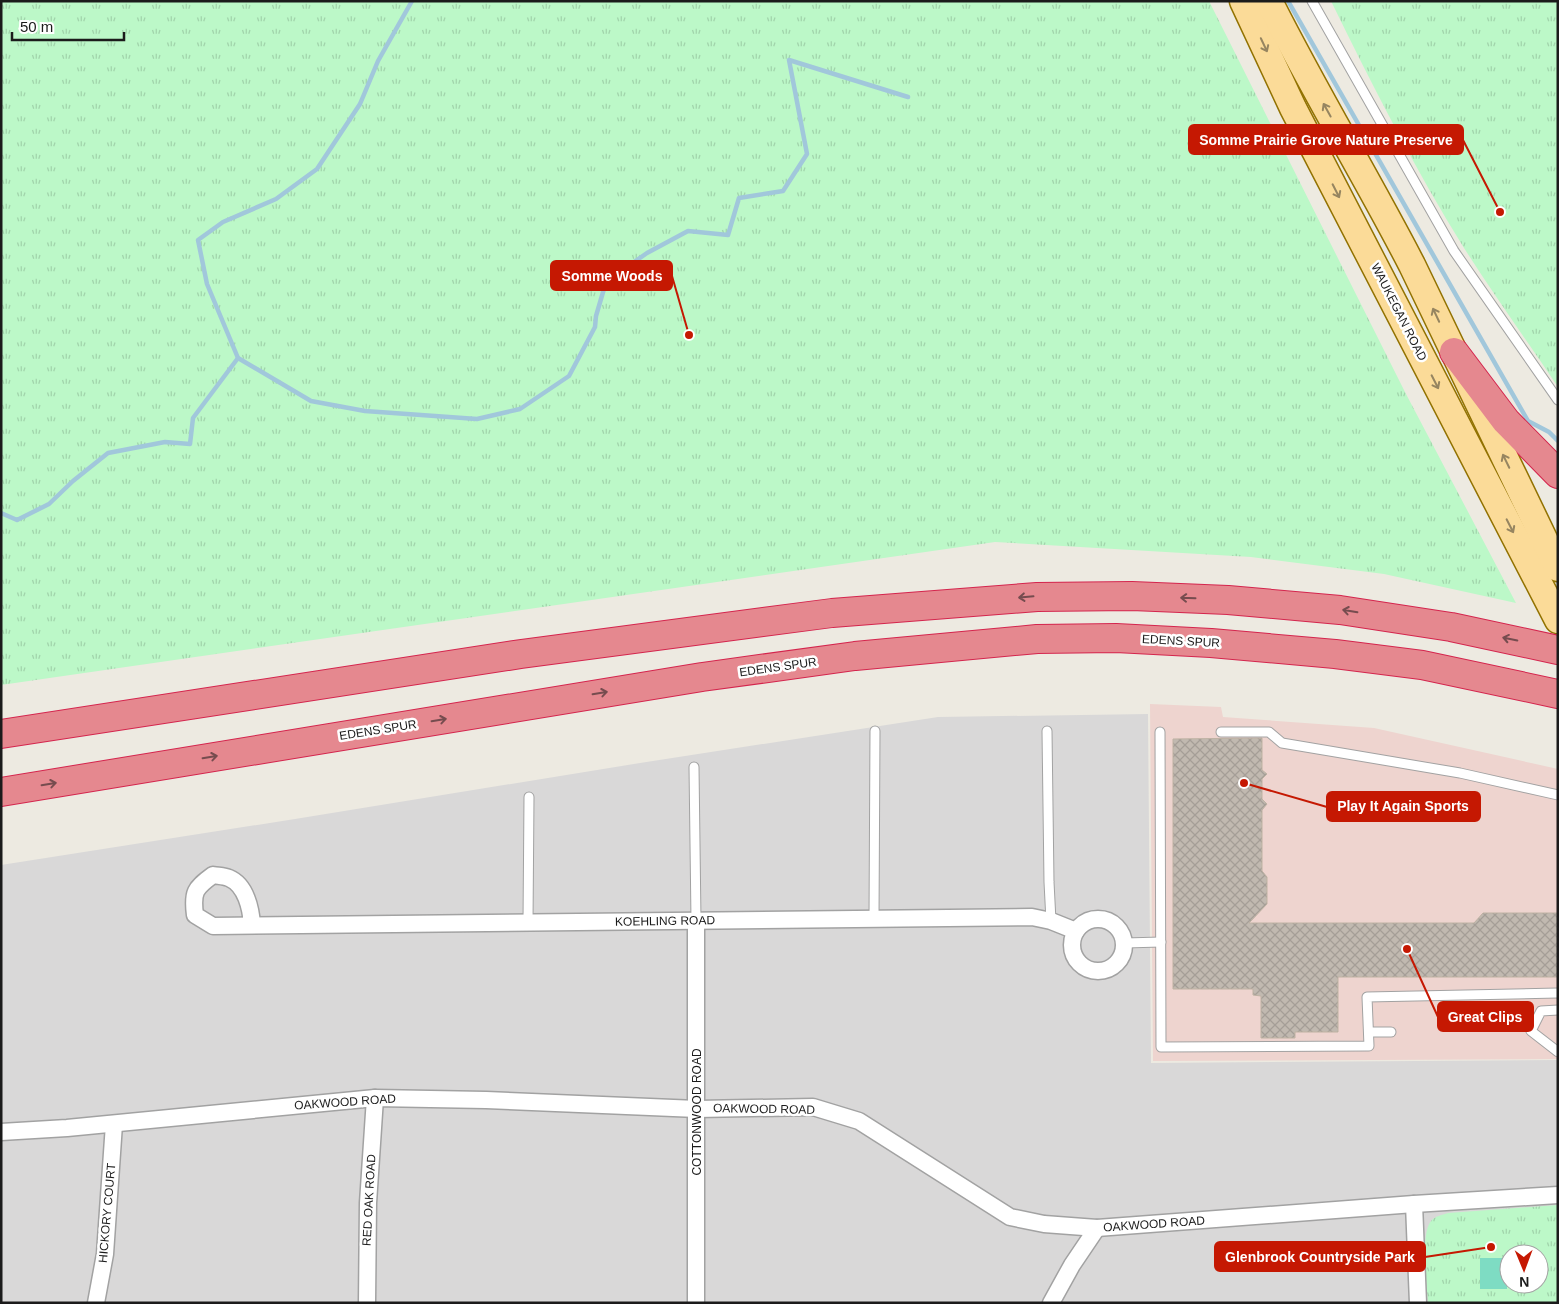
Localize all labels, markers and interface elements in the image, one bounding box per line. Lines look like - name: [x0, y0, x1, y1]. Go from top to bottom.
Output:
- scale bar: [12, 10, 125, 42]
- text: 50 m: [20, 18, 53, 35]
- one-way arrow: [1260, 37, 1269, 52]
- one-way arrow: [1322, 102, 1332, 117]
- callout: Somme Prairie Grove Nature Preserve: [1189, 125, 1463, 154]
- text: Somme Prairie Grove Nature Preserve: [1199, 132, 1453, 148]
- one-way arrow: [1332, 183, 1341, 198]
- callout: Somme Woods: [551, 261, 672, 290]
- street label: WAUKEGAN ROAD: [1368, 261, 1430, 363]
- text: Somme Woods: [562, 268, 663, 284]
- one-way arrow: [1431, 308, 1440, 323]
- one-way arrow: [1431, 374, 1440, 389]
- one-way arrow: [1501, 454, 1511, 469]
- one-way arrow: [1505, 519, 1515, 534]
- one-way arrow: [1018, 593, 1034, 602]
- one-way arrow: [1181, 594, 1197, 603]
- one-way arrow: [1343, 606, 1359, 616]
- street label: EDENS SPUR: [1142, 632, 1221, 650]
- one-way arrow: [1503, 634, 1519, 644]
- street label: EDENS SPUR: [738, 655, 818, 679]
- one-way arrow: [591, 688, 607, 698]
- one-way arrow: [431, 714, 447, 724]
- street label: EDENS SPUR: [338, 717, 418, 743]
- one-way arrow: [201, 752, 217, 762]
- one-way arrow: [41, 778, 57, 788]
- callout: Play It Again Sports: [1327, 792, 1480, 821]
- text: Play It Again Sports: [1337, 798, 1469, 814]
- street label: KOEHLING ROAD: [615, 913, 715, 929]
- callout: Great Clips: [1438, 1002, 1533, 1031]
- text: Great Clips: [1448, 1009, 1523, 1025]
- street label: COTTONWOOD ROAD: [690, 1048, 704, 1176]
- street label: OAKWOOD ROAD: [294, 1091, 397, 1113]
- street label: OAKWOOD ROAD: [713, 1101, 815, 1117]
- street label: RED OAK ROAD: [360, 1153, 378, 1246]
- street label: HICKORY COURT: [96, 1162, 118, 1263]
- street label: OAKWOOD ROAD: [1103, 1213, 1206, 1235]
- callout: Glenbrook Countryside Park: [1215, 1242, 1425, 1271]
- north arrow: [1499, 1244, 1549, 1294]
- text: Glenbrook Countryside Park: [1225, 1249, 1415, 1265]
- text: N: [1519, 1274, 1529, 1290]

